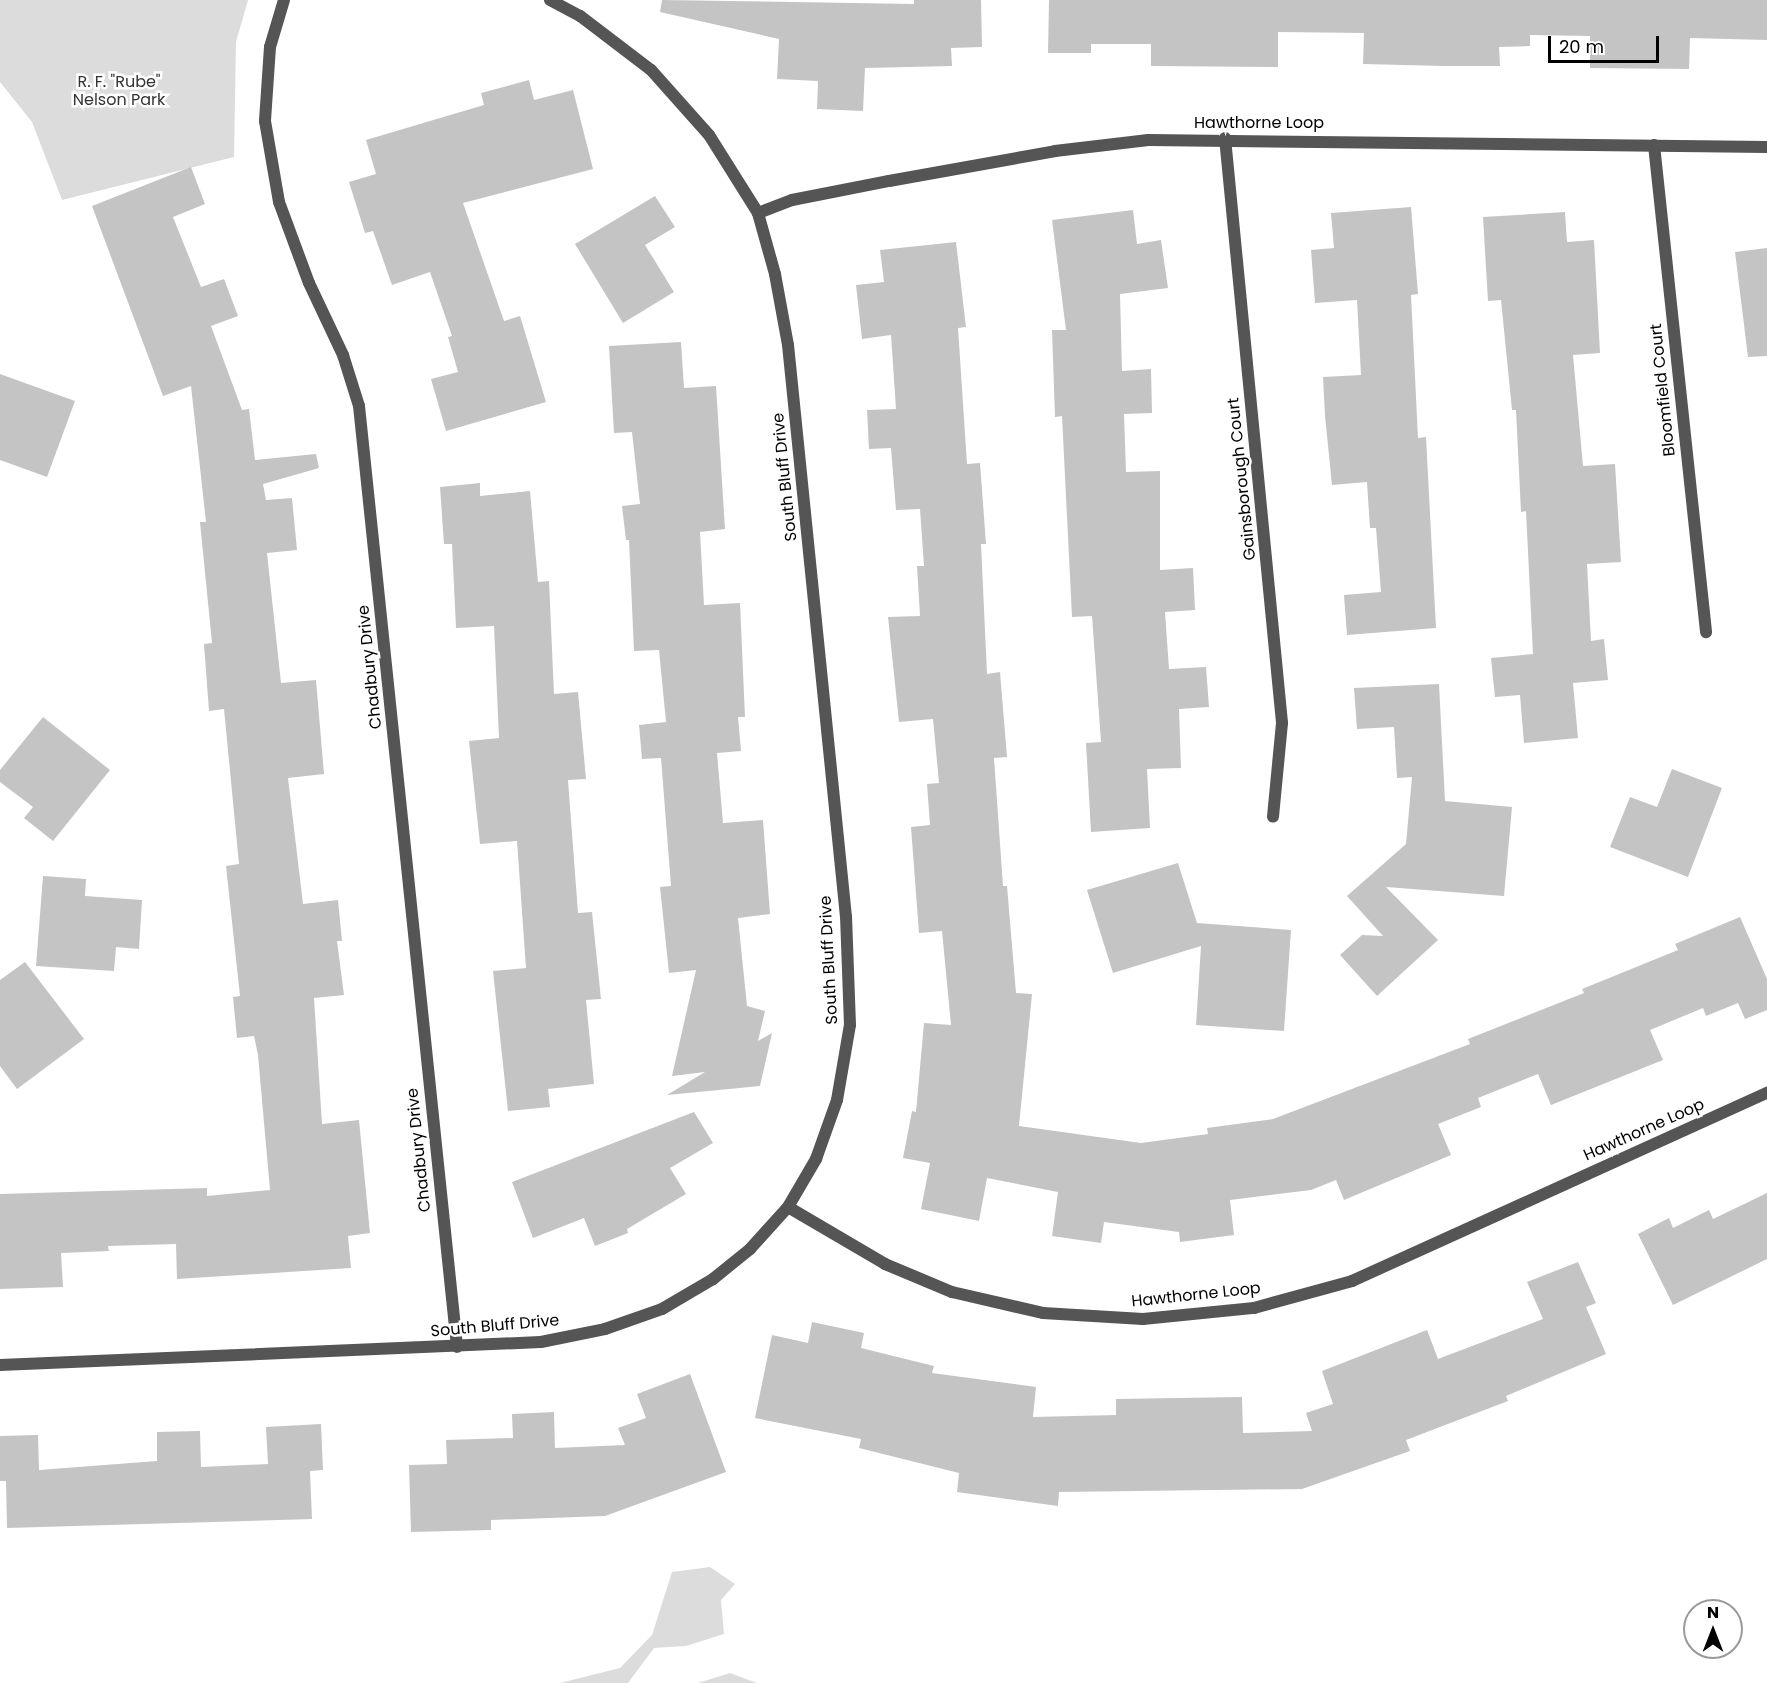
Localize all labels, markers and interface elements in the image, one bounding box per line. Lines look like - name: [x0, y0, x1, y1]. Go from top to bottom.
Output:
- scale bar: [1551, 24, 1662, 62]
- text: 20 m: [1559, 34, 1604, 59]
- park label: R. F. "Rube" Nelson Park: [73, 72, 165, 110]
- street label: Hawthorne Loop: [1194, 113, 1324, 133]
- street label: Bloomfield Court: [1646, 323, 1680, 457]
- street label: Gainsborough Court: [1224, 397, 1260, 561]
- street label: South Bluff Drive: [769, 412, 801, 542]
- street label: Chadbury Drive: [354, 604, 386, 730]
- street label: South Bluff Drive: [816, 895, 842, 1025]
- street label: Chadbury Drive: [403, 1087, 435, 1213]
- street label: Hawthorne Loop: [1581, 1095, 1707, 1165]
- street label: Hawthorne Loop: [1130, 1279, 1262, 1311]
- street label: South Bluff Drive: [430, 1311, 560, 1341]
- north arrow: [1683, 1599, 1743, 1659]
- text: N: [1707, 1601, 1719, 1624]

